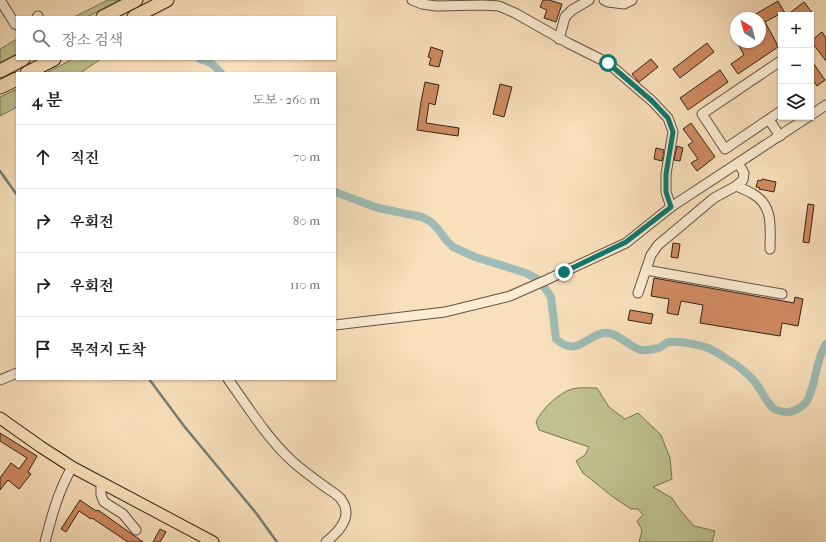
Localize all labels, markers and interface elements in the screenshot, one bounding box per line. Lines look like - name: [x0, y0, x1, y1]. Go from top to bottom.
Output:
- north arrow: [730, 12, 766, 48]
- map controls: [778, 12, 814, 120]
- button: +: [778, 12, 814, 48]
- search box: [16, 16, 336, 60]
- icon: search: [30, 27, 52, 49]
- text: 장소 검색: [62, 31, 123, 49]
- button: −: [778, 48, 814, 84]
- route start: [599, 54, 617, 72]
- button: layers: [778, 84, 814, 120]
- text: 4 분: [32, 90, 62, 110]
- text: 도보 · 260 m: [252, 92, 320, 107]
- icon: ahead: [32, 146, 54, 168]
- text: 직진: [70, 149, 99, 167]
- text: 70 m: [293, 149, 320, 164]
- icon: right: [32, 210, 54, 232]
- text: 우회전: [70, 213, 113, 231]
- text: 80 m: [293, 213, 320, 228]
- route end: [555, 263, 573, 281]
- icon: right: [32, 274, 54, 296]
- text: 우회전: [70, 277, 113, 295]
- text: 110 m: [290, 277, 320, 292]
- icon: arrive: [32, 338, 54, 360]
- text: 목적지 도착: [70, 341, 146, 359]

